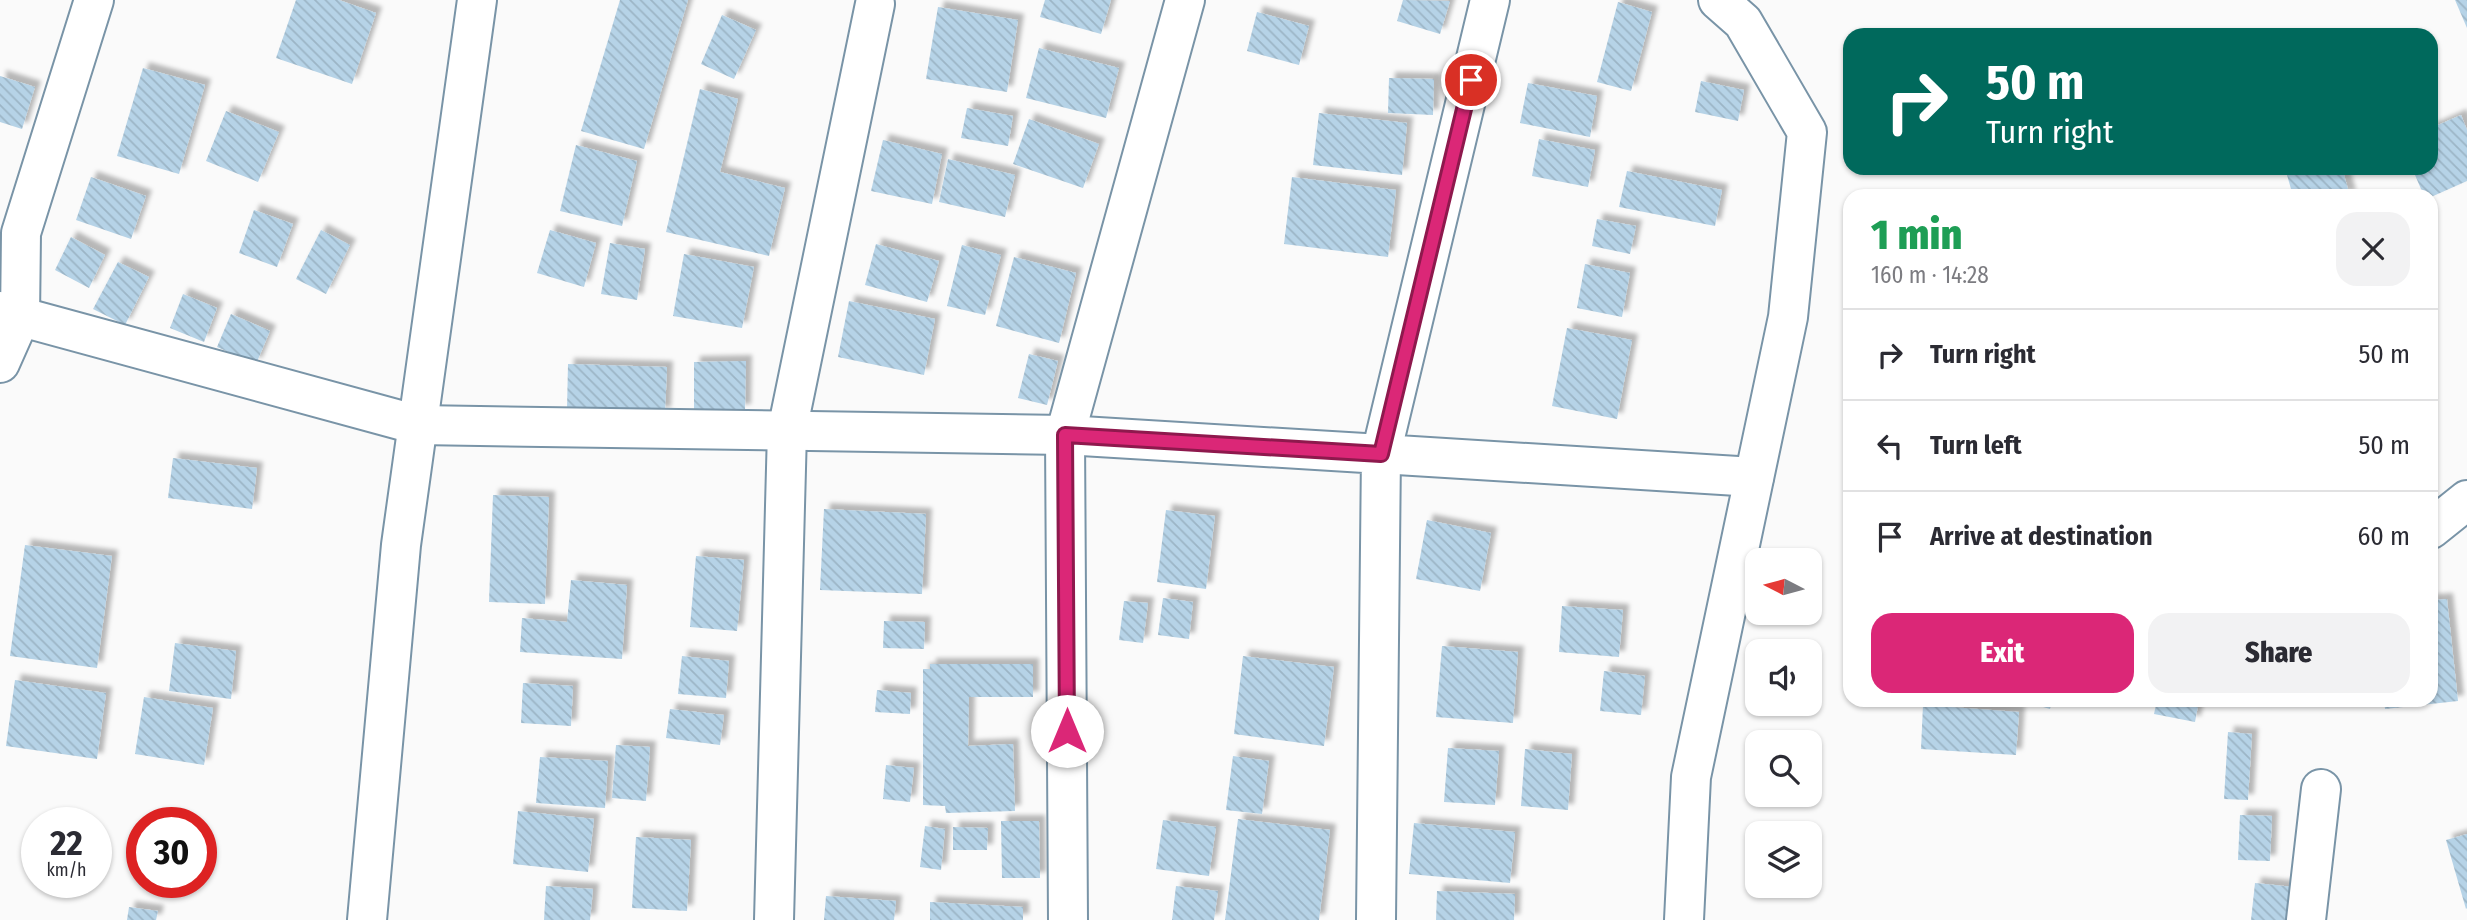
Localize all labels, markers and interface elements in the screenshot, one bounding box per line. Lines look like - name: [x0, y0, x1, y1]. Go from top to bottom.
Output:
- pin: [1441, 50, 1501, 110]
- text: 50 m: [1986, 53, 2084, 112]
- icon: right: [1871, 56, 1962, 147]
- icon: arrive: [1452, 61, 1490, 99]
- text: Turn right: [1986, 113, 2113, 151]
- text: 1 min: [1871, 210, 1962, 260]
- button: close: [2336, 212, 2410, 286]
- text: 160 m · 14:28: [1871, 261, 1989, 289]
- icon: right: [1871, 336, 1909, 374]
- text: Turn right: [1930, 339, 2036, 370]
- text: 50 m: [2358, 339, 2410, 370]
- icon: left: [1871, 427, 1909, 465]
- text: Turn left: [1930, 430, 2022, 461]
- text: 50 m: [2358, 430, 2410, 461]
- icon: arrive: [1871, 518, 1909, 556]
- text: Arrive at destination: [1930, 521, 2153, 552]
- text: 60 m: [2357, 521, 2410, 552]
- north arrow: [1745, 548, 1822, 625]
- map controls: [1745, 548, 1822, 898]
- button: Exit: [1871, 613, 2134, 693]
- button: Share: [2148, 613, 2410, 693]
- button: sound: [1745, 639, 1822, 716]
- position arrow: [1030, 694, 1104, 768]
- button: search: [1745, 730, 1822, 807]
- speed limit sign: 30: [126, 807, 217, 898]
- button: layers: [1745, 821, 1822, 898]
- text: 22: [50, 822, 83, 864]
- text: km/h: [46, 859, 87, 881]

